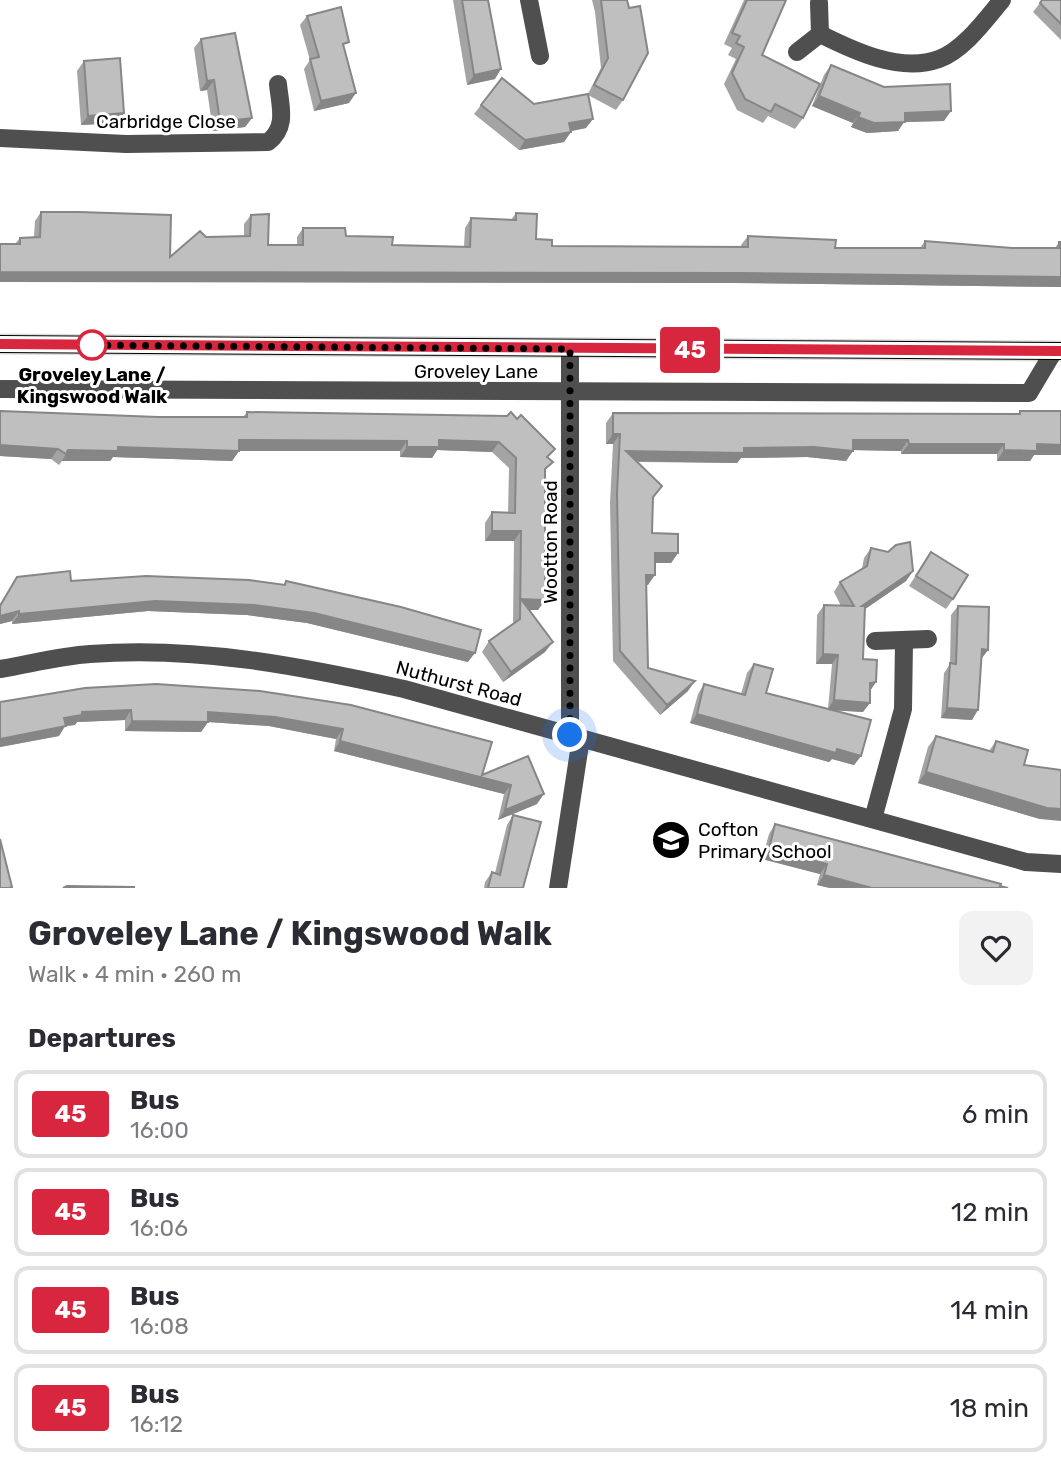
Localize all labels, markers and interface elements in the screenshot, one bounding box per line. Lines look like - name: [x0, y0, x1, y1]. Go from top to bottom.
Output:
- street label: Carbridge Close: [96, 110, 236, 133]
- line badge: 45: [658, 327, 722, 373]
- marker: Groveley Lane / Kingswood Walk: [77, 330, 107, 360]
- text: 45: [674, 336, 706, 364]
- street label: Groveley Lane: [414, 360, 538, 383]
- place label: Groveley Lane / Kingswood Walk: [17, 363, 167, 408]
- street label: Wootton Road: [539, 480, 562, 604]
- street label: Nuthurst Road: [394, 656, 524, 711]
- your location: [552, 717, 587, 752]
- place label: Cofton Primary School: [698, 818, 832, 863]
- school or university icon: Cofton Primary School: [650, 819, 692, 861]
- button: heart: [959, 911, 1033, 985]
- text: Groveley Lane / Kingswood Walk: [28, 914, 552, 953]
- text: Walk · 4 min · 260 m: [28, 960, 242, 988]
- text: Departures: [28, 1023, 176, 1054]
- text: Bus: [130, 1085, 179, 1116]
- text: 6 min: [962, 1099, 1029, 1130]
- text: 45: [55, 1100, 86, 1128]
- text: 16:00: [130, 1116, 189, 1144]
- text: Bus: [130, 1183, 179, 1214]
- text: 12 min: [951, 1197, 1029, 1228]
- text: 45: [55, 1198, 86, 1226]
- text: 16:06: [130, 1214, 188, 1242]
- text: Bus: [130, 1281, 179, 1312]
- text: 14 min: [950, 1295, 1029, 1326]
- text: 45: [55, 1296, 86, 1324]
- text: 16:08: [130, 1312, 189, 1340]
- text: Bus: [130, 1379, 179, 1410]
- text: 18 min: [950, 1393, 1029, 1424]
- text: 45: [55, 1394, 86, 1422]
- text: 16:12: [130, 1410, 183, 1438]

